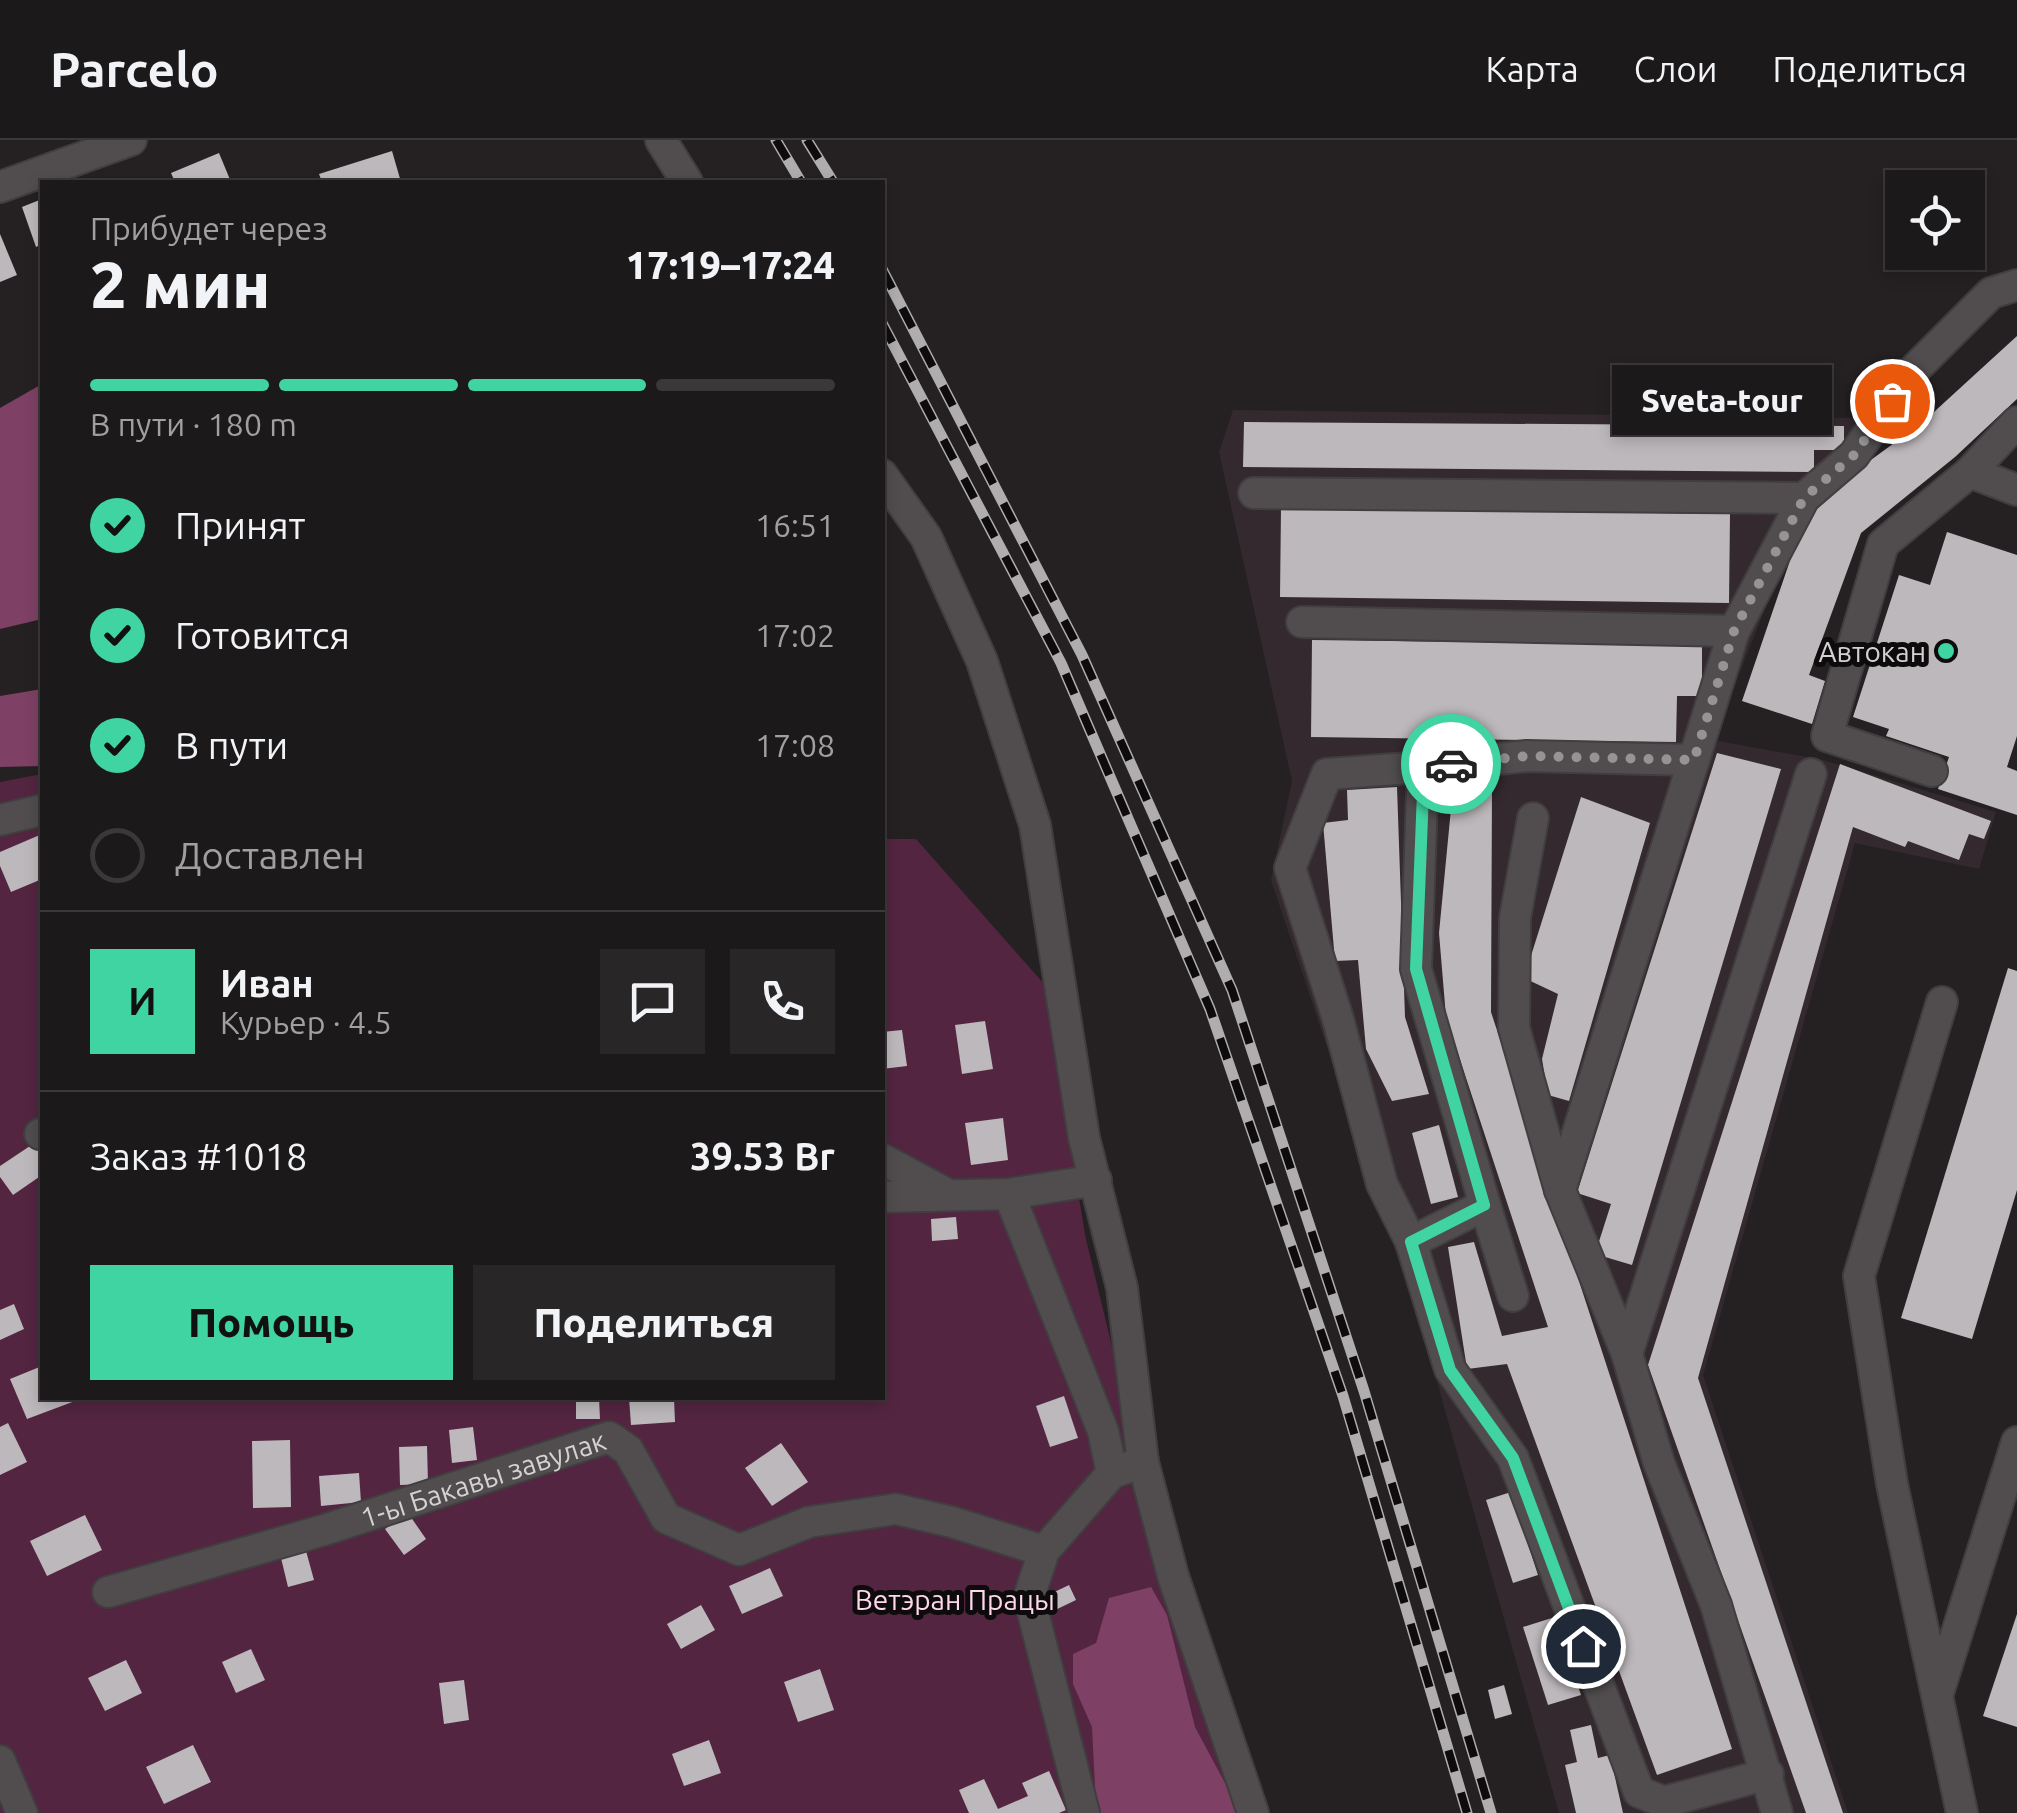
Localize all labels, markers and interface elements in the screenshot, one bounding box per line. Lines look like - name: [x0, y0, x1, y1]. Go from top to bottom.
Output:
- text: Parcelo: [50, 42, 219, 96]
- text: Карта: [1485, 49, 1579, 89]
- text: Слои: [1634, 49, 1718, 89]
- text: Поделиться: [1773, 49, 1967, 89]
- map controls: [1885, 170, 1985, 270]
- button: locate: [1885, 170, 1985, 270]
- text: Прибудет через: [90, 210, 328, 246]
- text: 17:19–17:24: [626, 244, 835, 286]
- text: 2 мин: [90, 247, 271, 320]
- pin: [1850, 359, 1935, 444]
- callout: Sveta-tour: [1612, 366, 1832, 436]
- icon: bag: [1865, 374, 1920, 429]
- text: Sveta-tour: [1641, 382, 1803, 418]
- text: В пути · 180 m: [90, 406, 297, 442]
- icon: check: [90, 498, 145, 553]
- text: Принят: [175, 504, 305, 546]
- text: 16:51: [755, 507, 835, 543]
- icon: check: [90, 608, 145, 663]
- text: Готовится: [175, 614, 350, 656]
- text: 17:02: [755, 617, 835, 653]
- place label: Автокан: [1818, 636, 1926, 667]
- marker: Автокан: [1935, 640, 1957, 662]
- courier: [1401, 714, 1501, 814]
- icon: check: [90, 718, 145, 773]
- text: В пути: [175, 724, 288, 766]
- text: 17:08: [755, 727, 835, 763]
- icon: car: [1424, 737, 1479, 792]
- text: Доставлен: [175, 834, 365, 876]
- button: chat: [600, 949, 705, 1054]
- button: phone: [730, 949, 835, 1054]
- text: Иван: [220, 962, 314, 1004]
- text: И: [128, 980, 157, 1022]
- text: Курьер · 4.5: [220, 1004, 392, 1040]
- text: Заказ #1018: [90, 1135, 308, 1177]
- text: 39.53 Br: [690, 1135, 835, 1177]
- button: Помощь: [90, 1265, 453, 1380]
- button: Поделиться: [473, 1265, 835, 1380]
- street label: 1-ы Бакавы завулак: [357, 1424, 609, 1533]
- park label: Ветэран Працы: [855, 1584, 1055, 1615]
- pin: [1541, 1604, 1626, 1689]
- icon: home: [1556, 1619, 1611, 1674]

